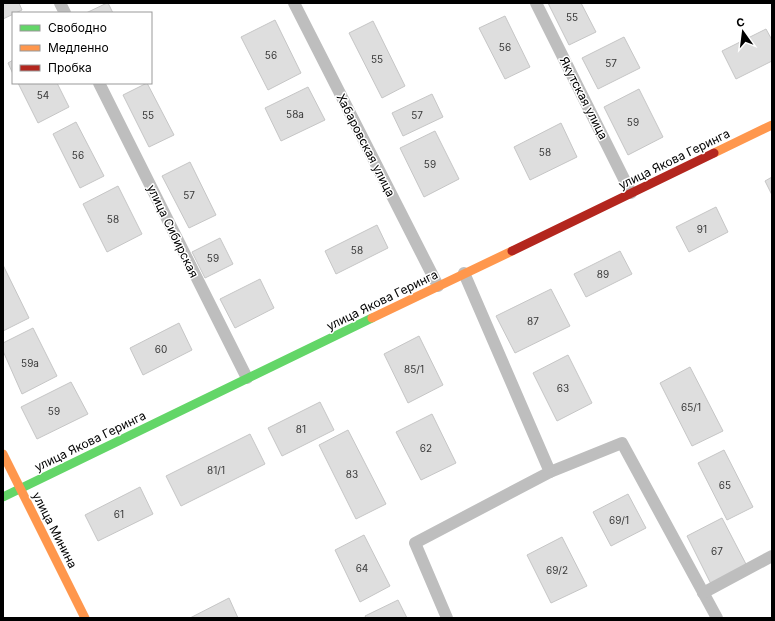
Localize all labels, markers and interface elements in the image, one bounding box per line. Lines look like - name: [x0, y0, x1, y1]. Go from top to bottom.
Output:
- house number: 55: [566, 11, 578, 23]
- legend: [12, 12, 152, 84]
- north arrow: [723, 12, 763, 52]
- text: С: [735, 15, 746, 30]
- text: Свободно: [48, 20, 107, 35]
- text: Медленно: [48, 40, 109, 55]
- house number: 56: [499, 41, 511, 53]
- house number: 56: [265, 49, 277, 61]
- house number: 55: [371, 53, 383, 65]
- street label: Якутская улица: [557, 54, 611, 142]
- house number: 57: [605, 57, 617, 69]
- text: Пробка: [48, 60, 92, 75]
- house number: 54: [37, 89, 49, 101]
- street label: Хабаровская улица: [334, 91, 398, 199]
- house number: 58а: [286, 108, 304, 120]
- house number: 55: [142, 109, 154, 121]
- house number: 57: [411, 109, 423, 121]
- house number: 59: [627, 116, 639, 128]
- street label: улица Якова Геринга: [616, 126, 732, 192]
- house number: 58: [539, 146, 551, 158]
- house number: 56: [72, 149, 84, 161]
- house number: 59: [424, 158, 436, 170]
- street label: улица Сибирская: [144, 182, 202, 280]
- house number: 57: [183, 189, 195, 201]
- house number: 58: [107, 213, 119, 225]
- house number: 91: [697, 223, 707, 235]
- house number: 58: [351, 244, 363, 256]
- house number: 59: [207, 252, 219, 264]
- street label: улица Якова Геринга: [324, 267, 440, 333]
- house number: 89: [597, 268, 609, 280]
- house number: 87: [527, 315, 539, 327]
- house number: 60: [155, 343, 167, 355]
- house number: 59а: [21, 357, 39, 369]
- house number: 85/1: [404, 363, 424, 375]
- house number: 63: [557, 382, 569, 394]
- house number: 65/1: [681, 401, 701, 413]
- house number: 59: [48, 405, 60, 417]
- street label: улица Якова Геринга: [32, 408, 148, 474]
- house number: 81: [296, 423, 306, 435]
- house number: 62: [420, 442, 432, 454]
- house number: 81/1: [207, 464, 225, 476]
- house number: 83: [346, 468, 358, 480]
- house number: 65: [719, 479, 731, 491]
- street label: улица Минина: [29, 489, 81, 571]
- house number: 61: [114, 508, 124, 520]
- house number: 69/1: [609, 514, 629, 526]
- house number: 67: [711, 545, 723, 557]
- house number: 64: [356, 562, 368, 574]
- house number: 69/2: [546, 564, 568, 576]

